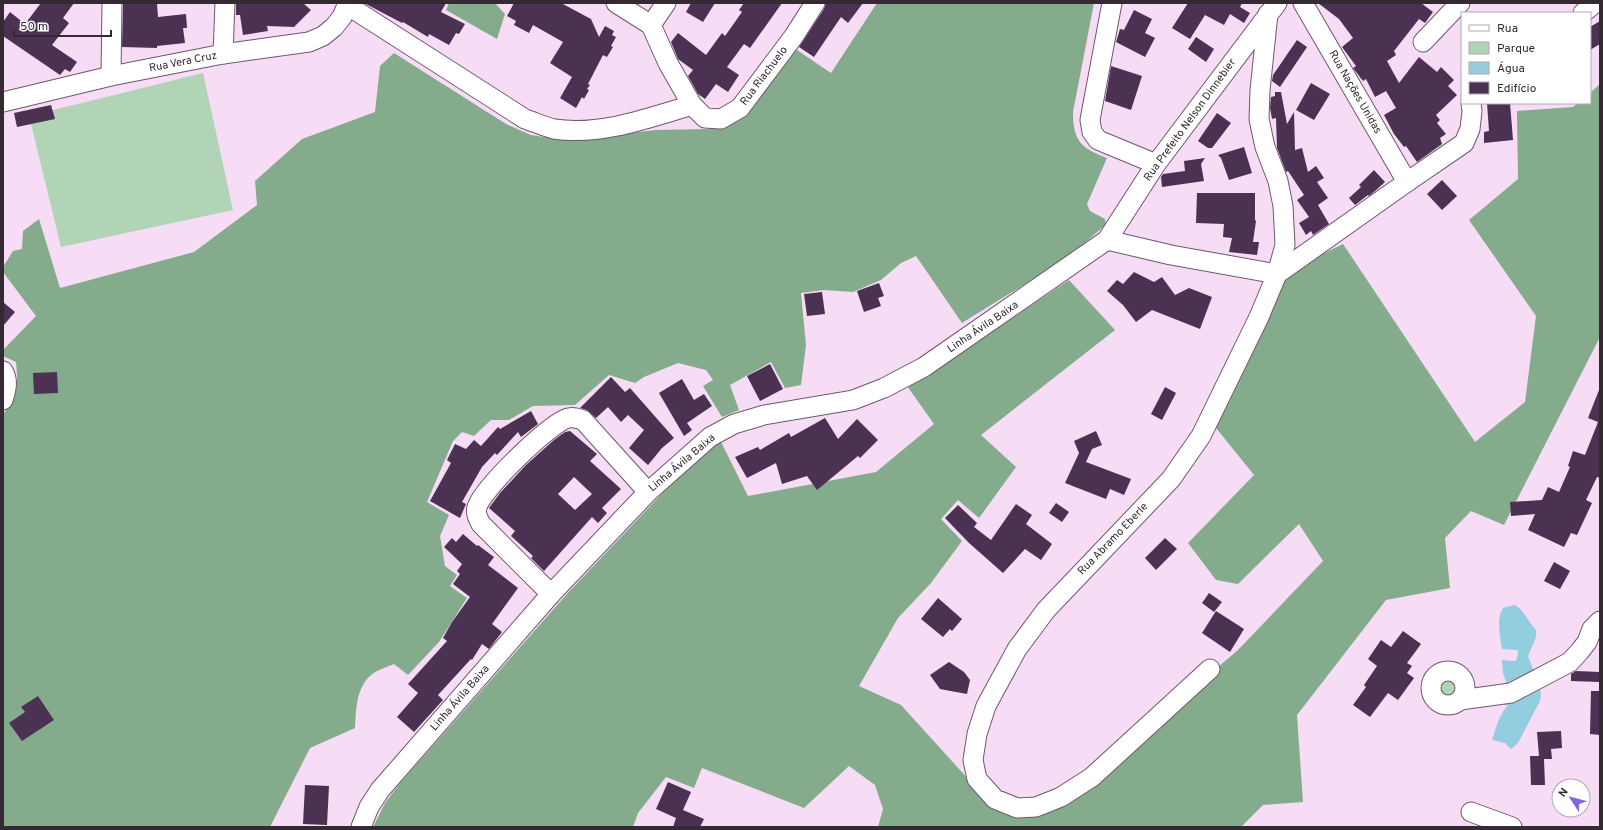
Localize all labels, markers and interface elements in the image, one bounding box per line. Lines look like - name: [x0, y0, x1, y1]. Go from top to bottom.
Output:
- scale bar: [14, 12, 111, 38]
- legend: [1461, 12, 1591, 104]
- text: 50 m: [20, 19, 48, 35]
- text: Rua: [1497, 21, 1518, 37]
- text: Parque: [1497, 41, 1535, 57]
- street label: Rua Riachuelo: [737, 44, 791, 108]
- street label: Rua Nações Unidas: [1325, 48, 1385, 136]
- street label: Rua Vera Cruz: [148, 49, 218, 75]
- street label: Rua Prefeito Nelson Dinnebier: [1141, 55, 1240, 184]
- text: Água: [1497, 61, 1525, 77]
- text: Edifício: [1497, 81, 1537, 97]
- street label: Linha Ávila Baixa: [944, 297, 1021, 356]
- street label: Linha Ávila Baixa: [645, 430, 718, 495]
- street label: Rua Abramo Eberle: [1075, 500, 1151, 578]
- street label: Linha Ávila Baixa: [427, 661, 493, 734]
- north arrow: [1551, 778, 1591, 818]
- text: N: [1556, 785, 1572, 800]

